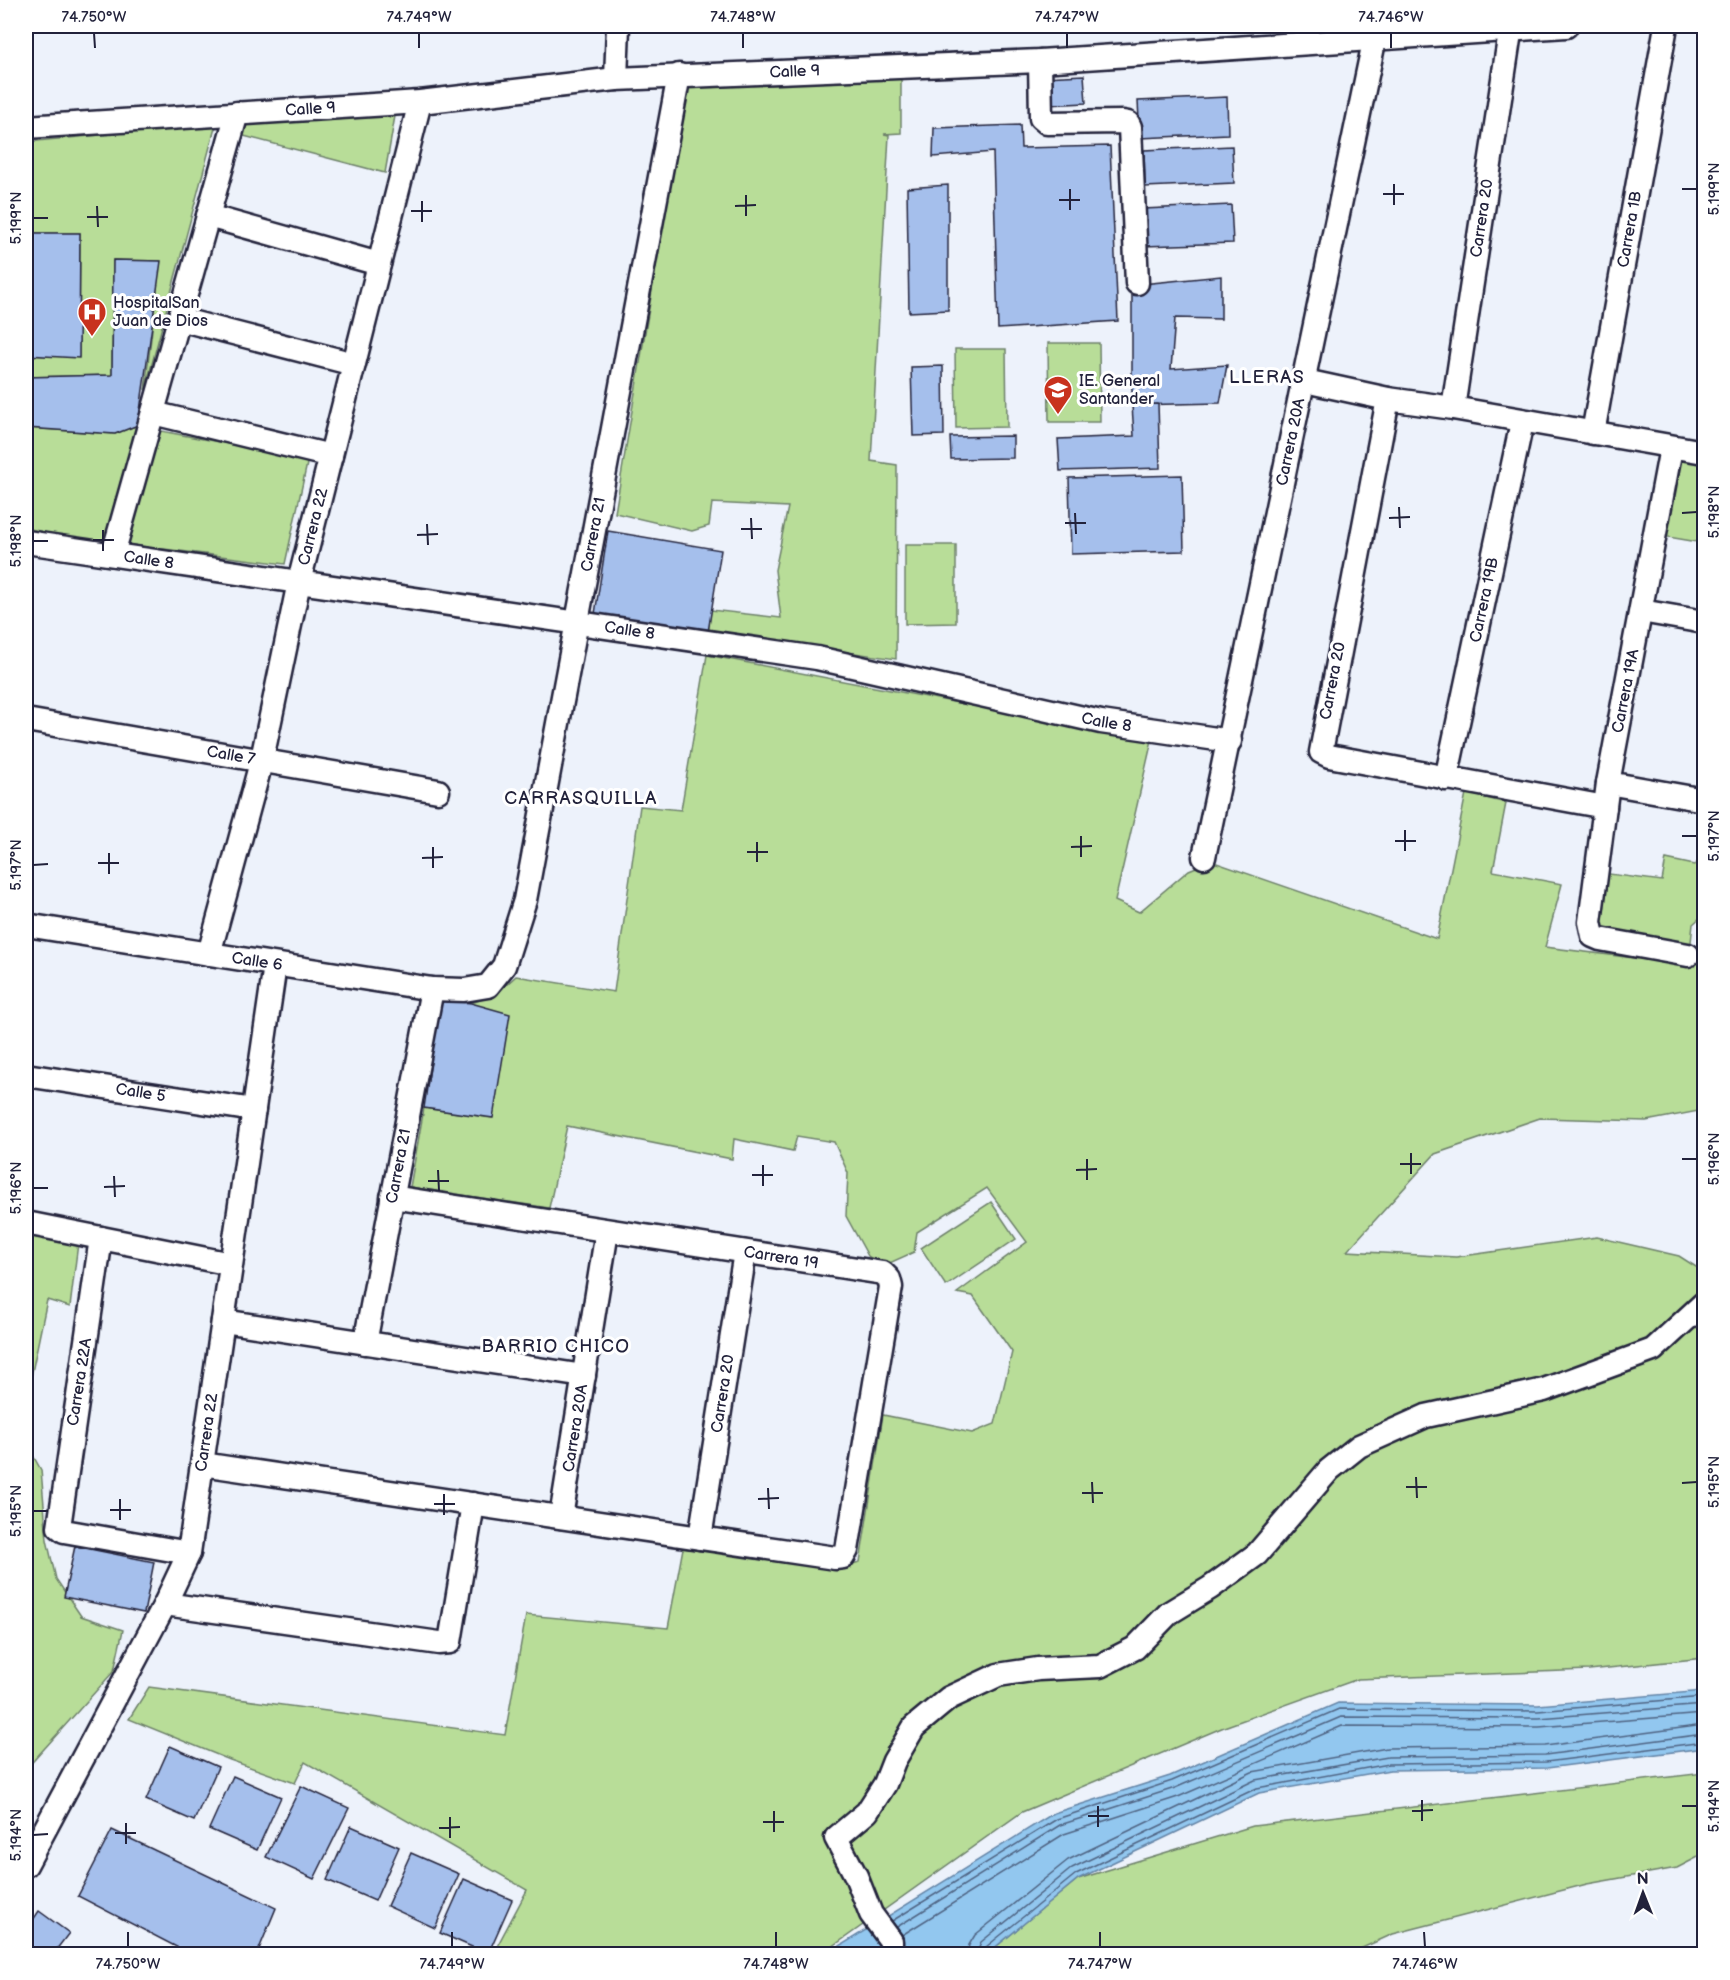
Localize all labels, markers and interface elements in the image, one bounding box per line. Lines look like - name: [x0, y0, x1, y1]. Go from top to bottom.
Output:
- text: 74.750°W: [62, 8, 127, 27]
- text: 74.749°W: [386, 8, 452, 27]
- text: 74.748°W: [710, 8, 776, 27]
- text: 74.747°W: [1035, 8, 1099, 27]
- text: 74.746°W: [1358, 8, 1424, 27]
- street label: Calle 9: [769, 61, 820, 82]
- street label: Calle 9: [285, 98, 336, 120]
- text: 5.199°N: [1705, 163, 1724, 215]
- street label: Carrera 20: [1467, 178, 1497, 259]
- street label: Carrera 1B: [1613, 190, 1646, 269]
- text: 5.199°N: [7, 192, 26, 244]
- place label: HospitalSan Juan de Dios: [113, 294, 208, 331]
- hospital icon: HospitalSan Juan de Dios: [76, 296, 108, 338]
- district label: LLERAS: [1229, 367, 1305, 388]
- place label: IE. General Santander: [1079, 372, 1160, 409]
- school or university icon: IE. General Santander: [1042, 374, 1074, 416]
- street label: Carrera 20A: [1272, 396, 1309, 487]
- street label: Carrera 22: [294, 485, 332, 567]
- text: 5.198°N: [1705, 486, 1724, 538]
- street label: Carrera 21: [577, 496, 609, 573]
- text: 5.198°N: [7, 515, 26, 567]
- street label: Calle 8: [122, 547, 175, 573]
- street label: Carrera 19B: [1466, 556, 1502, 644]
- street label: Calle 8: [603, 617, 656, 644]
- street label: Carrera 20: [1316, 640, 1350, 722]
- street label: Carrera 19A: [1609, 647, 1643, 735]
- street label: Calle 8: [1079, 708, 1133, 736]
- street label: Calle 7: [205, 742, 257, 769]
- district label: CARRASQUILLA: [504, 788, 658, 809]
- text: 5.197°N: [1705, 810, 1724, 862]
- text: 5.197°N: [7, 839, 26, 891]
- street label: Calle 6: [230, 948, 284, 975]
- street label: Calle 5: [114, 1079, 167, 1106]
- street label: Carrera 21: [382, 1127, 415, 1205]
- text: 5.196°N: [1705, 1132, 1724, 1186]
- text: 5.196°N: [7, 1161, 26, 1215]
- street label: Carrera 19: [742, 1243, 820, 1273]
- district label: BARRIO CHICO: [481, 1336, 631, 1357]
- street label: Carrera 22A: [64, 1337, 96, 1427]
- street label: Carrera 20: [707, 1353, 738, 1434]
- street label: Carrera 20A: [559, 1383, 592, 1473]
- street label: Carrera 22: [192, 1391, 222, 1473]
- text: 5.195°N: [1705, 1456, 1724, 1508]
- text: 5.195°N: [7, 1485, 26, 1537]
- text: 5.194°N: [1705, 1780, 1724, 1832]
- text: 5.194°N: [7, 1809, 26, 1861]
- north arrow: [1613, 1863, 1673, 1923]
- text: N: [1637, 1870, 1649, 1889]
- text: 74.750°W: [96, 1955, 161, 1974]
- text: 74.749°W: [419, 1955, 485, 1974]
- text: 74.748°W: [743, 1955, 809, 1974]
- text: 74.747°W: [1068, 1955, 1132, 1974]
- text: 74.746°W: [1392, 1955, 1458, 1974]

